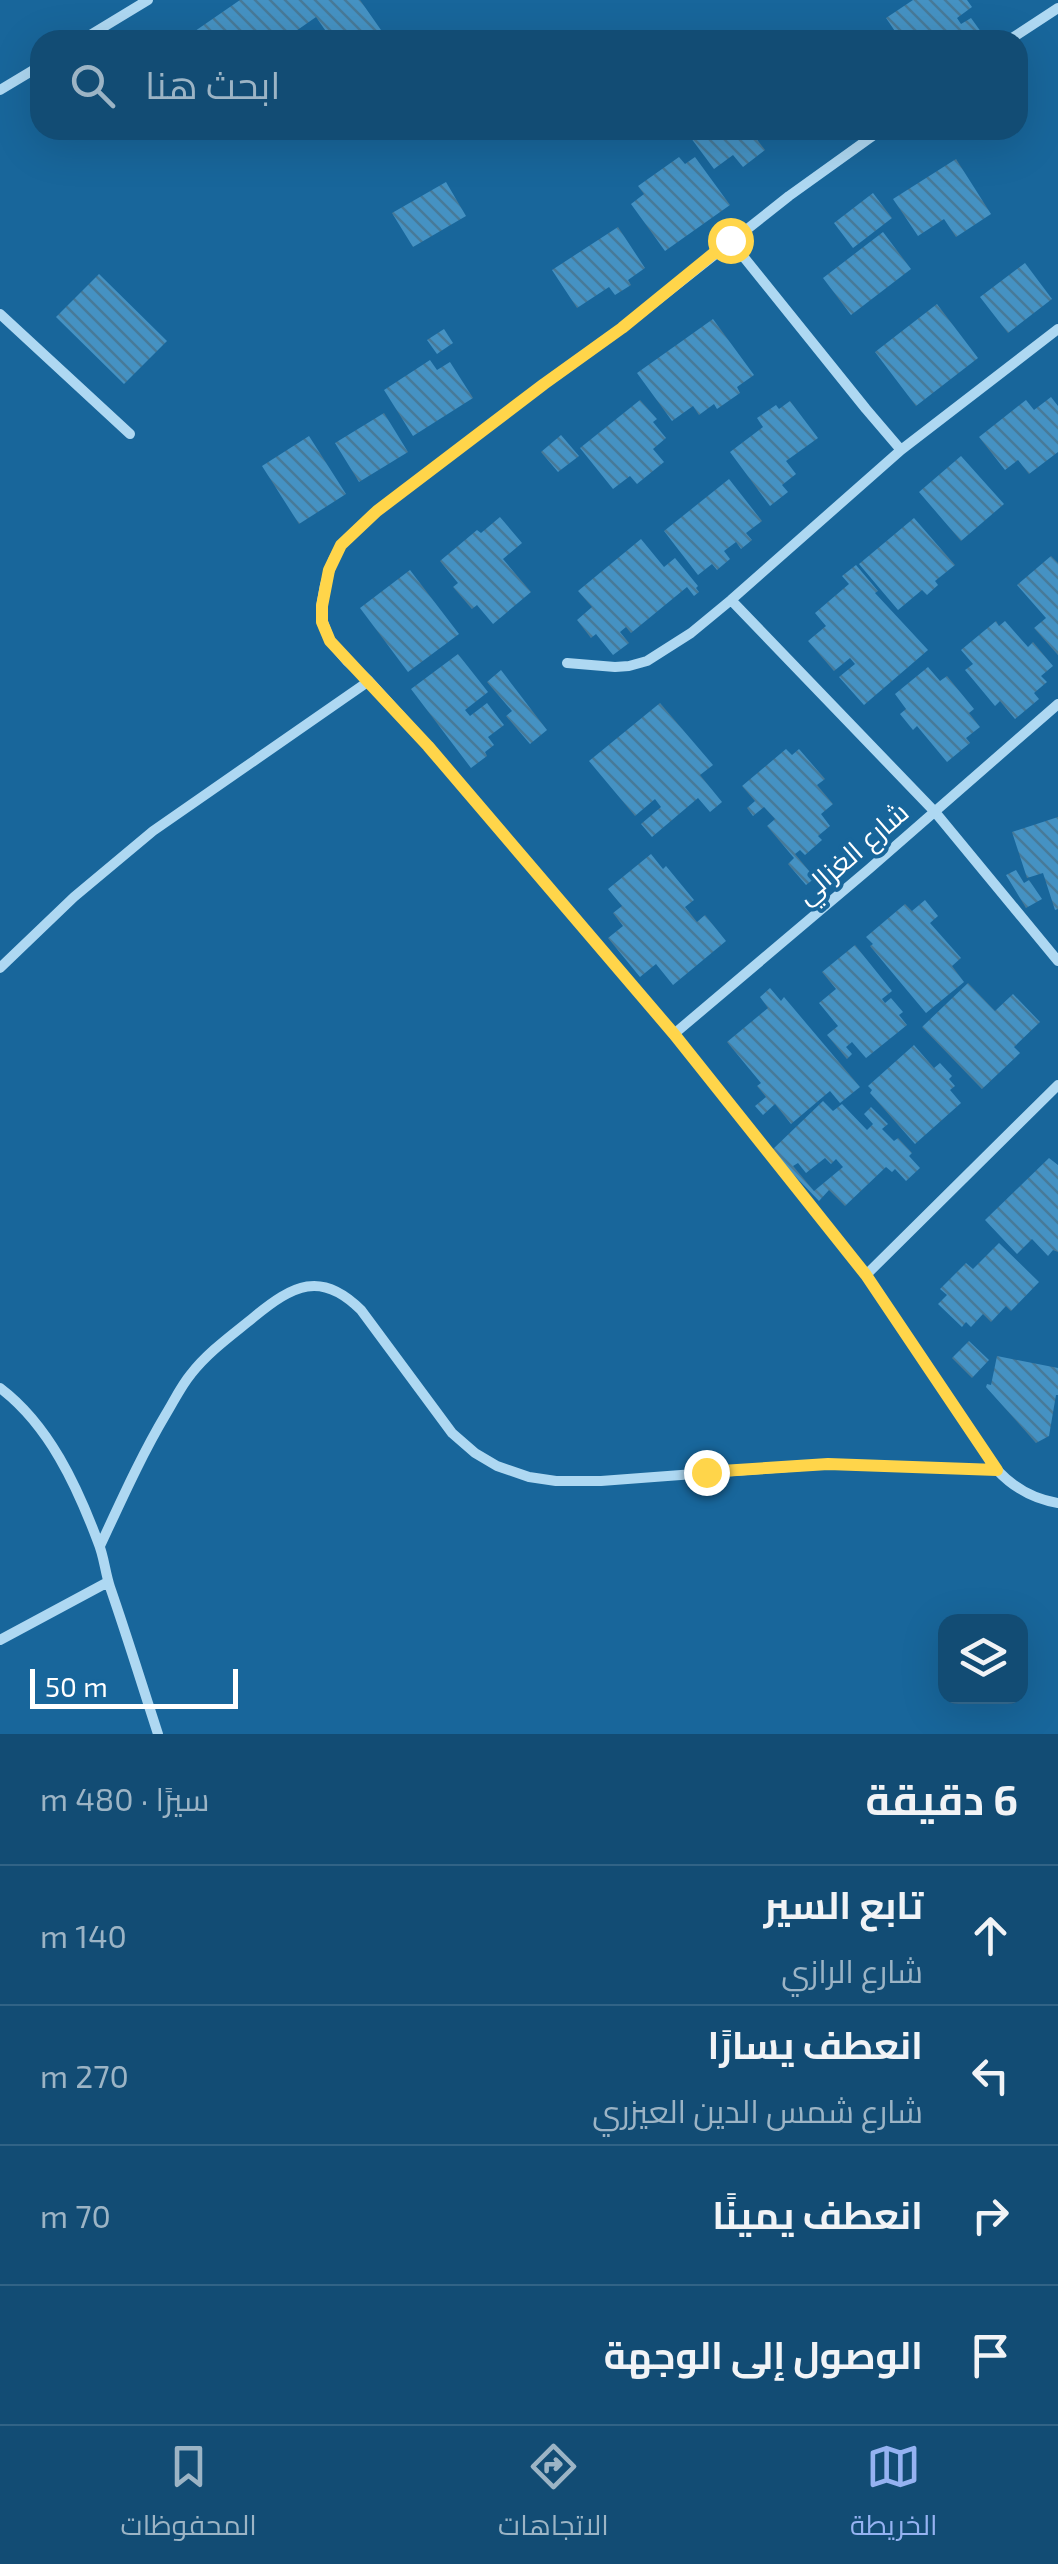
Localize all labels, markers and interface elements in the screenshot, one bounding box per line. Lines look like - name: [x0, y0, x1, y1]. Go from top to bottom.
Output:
- search box: [30, 30, 1028, 140]
- icon: search: [65, 58, 120, 113]
- text: ابحث هنا: [145, 61, 280, 107]
- route start: [708, 218, 754, 264]
- street label: شارع الغزالي: [788, 794, 919, 915]
- route end: [684, 1450, 730, 1496]
- map controls: [938, 1614, 1028, 1704]
- button: layers: [938, 1614, 1028, 1704]
- scale bar: [30, 1664, 238, 1708]
- text: 50 m: [45, 1669, 108, 1703]
- text: 6 دقيقة: [865, 1773, 1018, 1823]
- text: سيرًا · 480 m: [40, 1779, 210, 1817]
- text: تابع السير: [764, 1881, 923, 1927]
- icon: ahead: [963, 1908, 1018, 1963]
- text: 140 m: [40, 1916, 127, 1954]
- text: شارع الرازي: [781, 1951, 923, 1989]
- text: انعطف يسارًا: [708, 2021, 923, 2067]
- icon: left: [963, 2048, 1018, 2103]
- text: 270 m: [40, 2056, 129, 2094]
- text: شارع شمس الدين العيزري: [592, 2091, 923, 2129]
- icon: right: [963, 2188, 1018, 2243]
- text: انعطف يمينًا: [712, 2191, 923, 2237]
- text: 70 m: [40, 2196, 111, 2234]
- icon: arrive: [963, 2328, 1018, 2383]
- text: الوصول إلى الوجهة: [604, 2331, 923, 2377]
- tab: المحفوظات: [121, 2439, 257, 2551]
- tab: الاتجاهات: [498, 2439, 609, 2551]
- tab: الخريطة: [850, 2439, 937, 2551]

